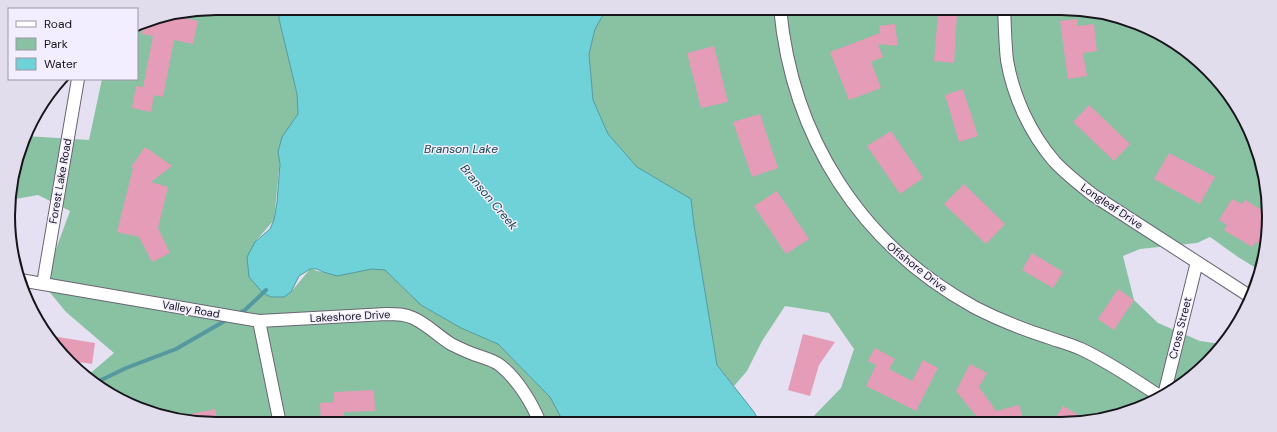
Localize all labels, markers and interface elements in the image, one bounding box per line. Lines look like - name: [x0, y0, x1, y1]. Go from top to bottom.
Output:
- legend: [8, 8, 138, 80]
- text: Road: [44, 16, 72, 32]
- text: Park: [44, 36, 68, 52]
- text: Water: [44, 56, 78, 72]
- street label: Forest Lake Road: [46, 137, 74, 225]
- water label: Branson Lake: [424, 141, 498, 157]
- water label: Branson Creek: [457, 161, 522, 234]
- street label: Longleaf Drive: [1078, 180, 1146, 232]
- street label: Offshore Drive: [884, 239, 950, 295]
- street label: Cross Street: [1166, 296, 1194, 360]
- street label: Valley Road: [161, 297, 221, 321]
- street label: Lakeshore Drive: [309, 307, 391, 325]

